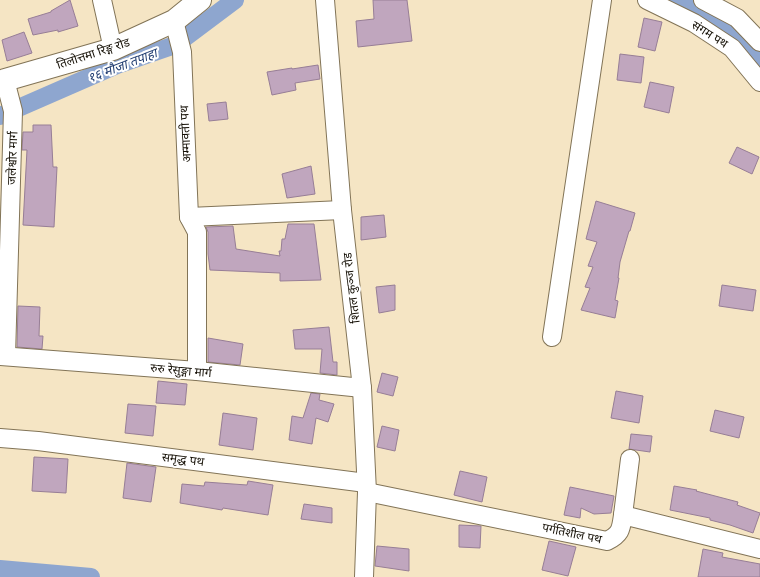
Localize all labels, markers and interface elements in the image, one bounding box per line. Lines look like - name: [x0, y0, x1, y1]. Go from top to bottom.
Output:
- street label: संगम पथ: [689, 16, 732, 52]
- street label: तिलोत्तमा रिङ्ग रोड: [54, 33, 132, 73]
- water label: १६ मौजा तपाहा: [85, 43, 162, 86]
- street label: अम्मावती पथ: [175, 105, 195, 163]
- street label: जलेश्वोर मार्ग: [3, 130, 21, 185]
- street label: शितल कुञ्ज रोड: [338, 251, 364, 324]
- street label: रुरु रेसुङ्गा मार्ग: [150, 359, 213, 381]
- street label: समृद्ध पथ: [161, 448, 205, 470]
- street label: पर्गतिशील पथ: [541, 518, 604, 548]

